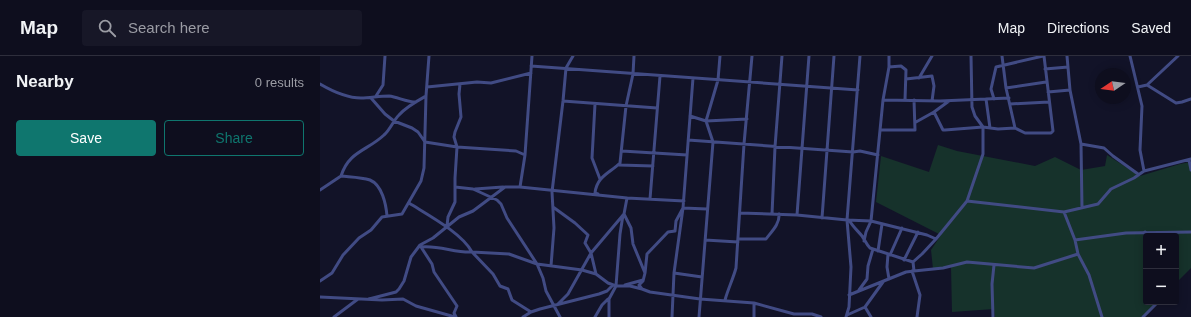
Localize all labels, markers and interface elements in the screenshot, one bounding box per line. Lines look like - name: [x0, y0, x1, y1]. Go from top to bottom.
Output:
- search box: [82, 10, 362, 46]
- text: Map: [20, 17, 58, 38]
- icon: search: [96, 17, 118, 39]
- text: Search here: [128, 19, 210, 36]
- text: Map: [998, 20, 1025, 36]
- text: Directions: [1047, 20, 1109, 36]
- text: Saved: [1131, 20, 1171, 36]
- north arrow: [1095, 68, 1131, 104]
- text: Nearby: [16, 72, 74, 91]
- text: 0 results: [255, 75, 304, 90]
- button: Save: [16, 120, 156, 156]
- button: Share: [164, 120, 304, 156]
- map controls: [1143, 233, 1179, 305]
- button: +: [1143, 233, 1179, 269]
- button: −: [1143, 269, 1179, 305]

